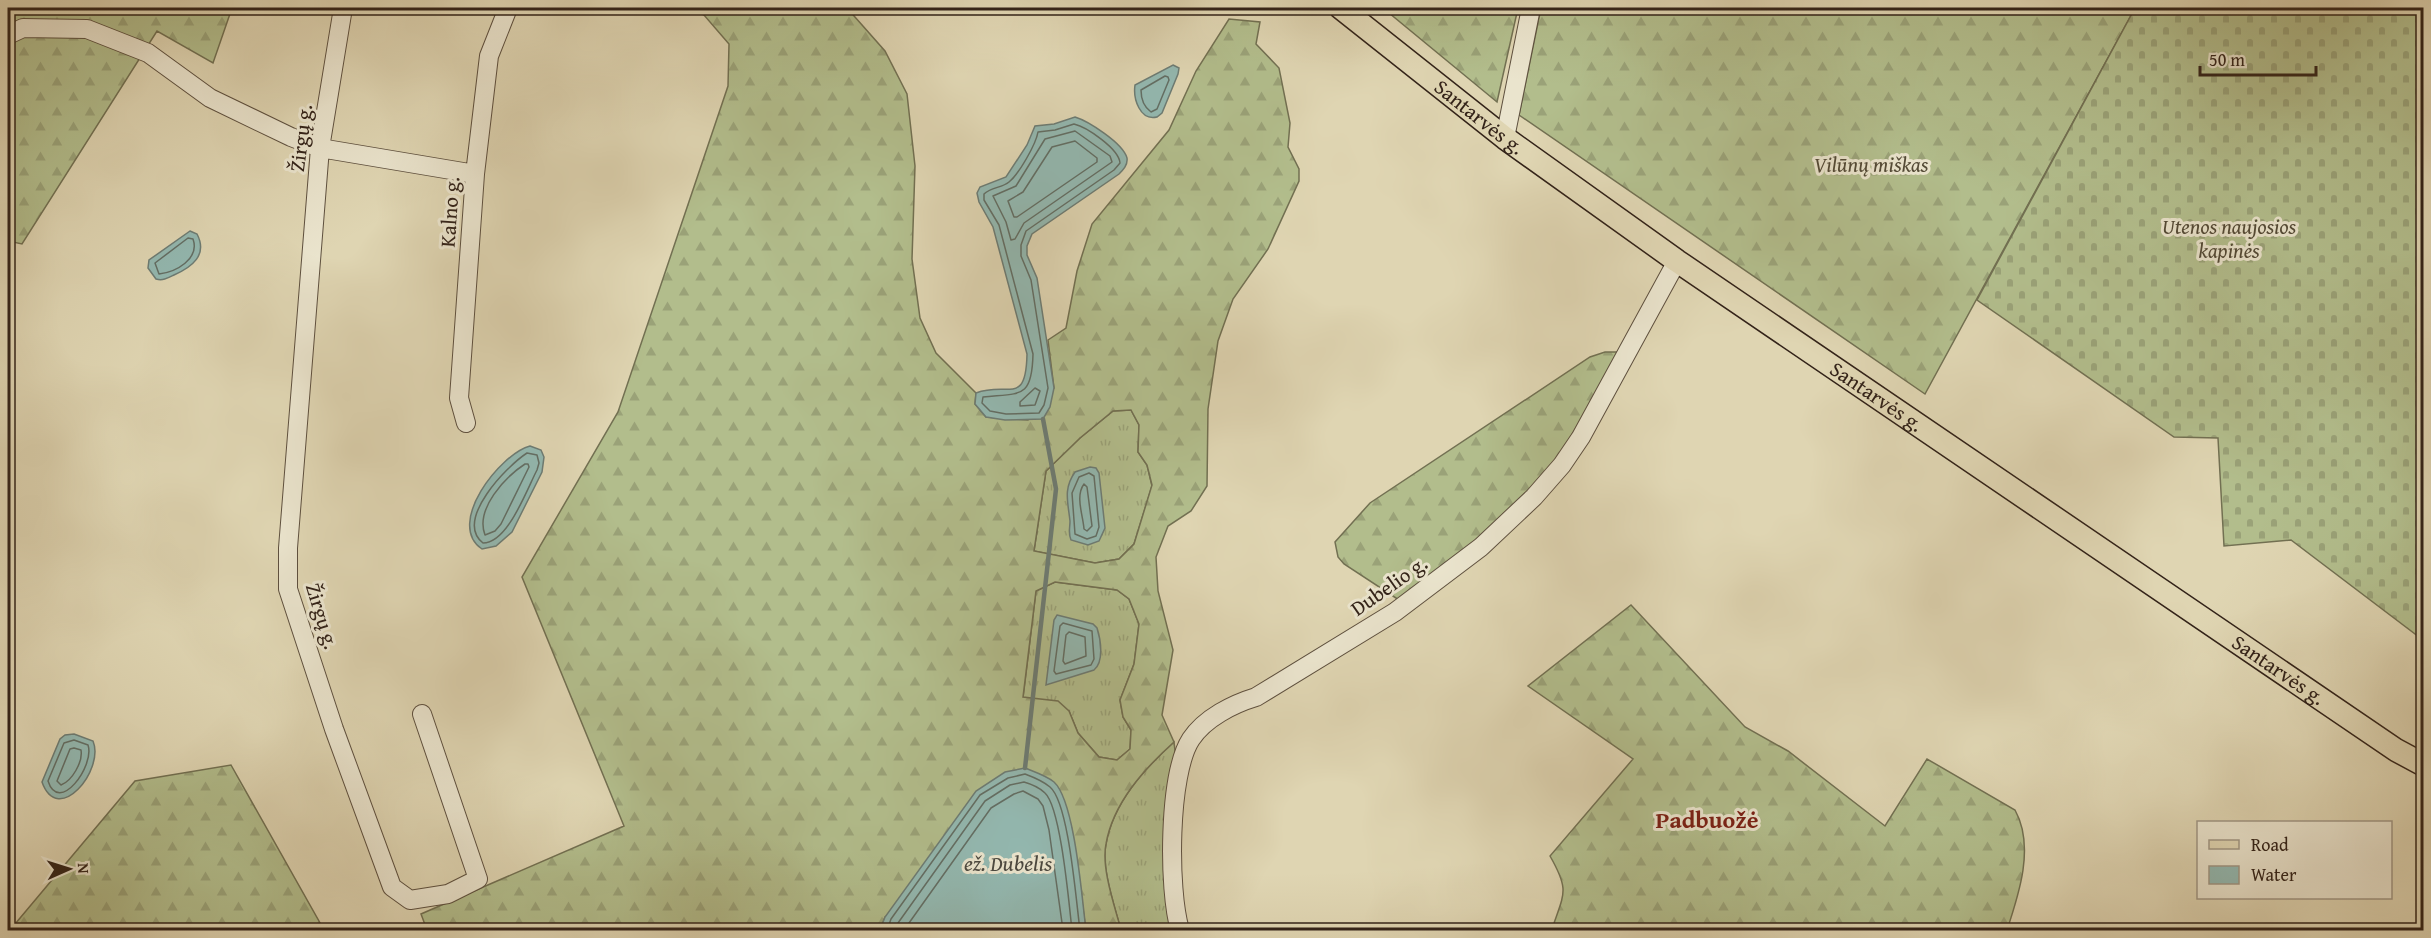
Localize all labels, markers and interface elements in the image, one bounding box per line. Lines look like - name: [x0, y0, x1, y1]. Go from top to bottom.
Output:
- scale bar: [2200, 39, 2316, 77]
- text: 50 m: [2209, 46, 2245, 73]
- street label: Santarvės g.: [1428, 72, 1531, 162]
- street label: Žirgų g.: [281, 102, 320, 173]
- park label: Vilūnų miškas: [1814, 149, 1929, 180]
- street label: Kalno g.: [432, 176, 467, 248]
- park label: Utenos naujosios kapinės: [2162, 211, 2297, 266]
- street label: Santarvės g.: [1824, 353, 1930, 439]
- street label: Dubelio g.: [1344, 548, 1433, 623]
- street label: Žirgų g.: [298, 579, 347, 653]
- street label: Santarvės g.: [2226, 627, 2332, 712]
- district label: Padbuožė: [1656, 802, 1759, 837]
- legend: [2197, 821, 2392, 899]
- text: Road: [2251, 831, 2289, 858]
- north arrow: [39, 839, 99, 899]
- water label: ež. Dubelis: [964, 847, 1052, 879]
- text: Water: [2251, 861, 2297, 888]
- text: N: [72, 862, 96, 874]

